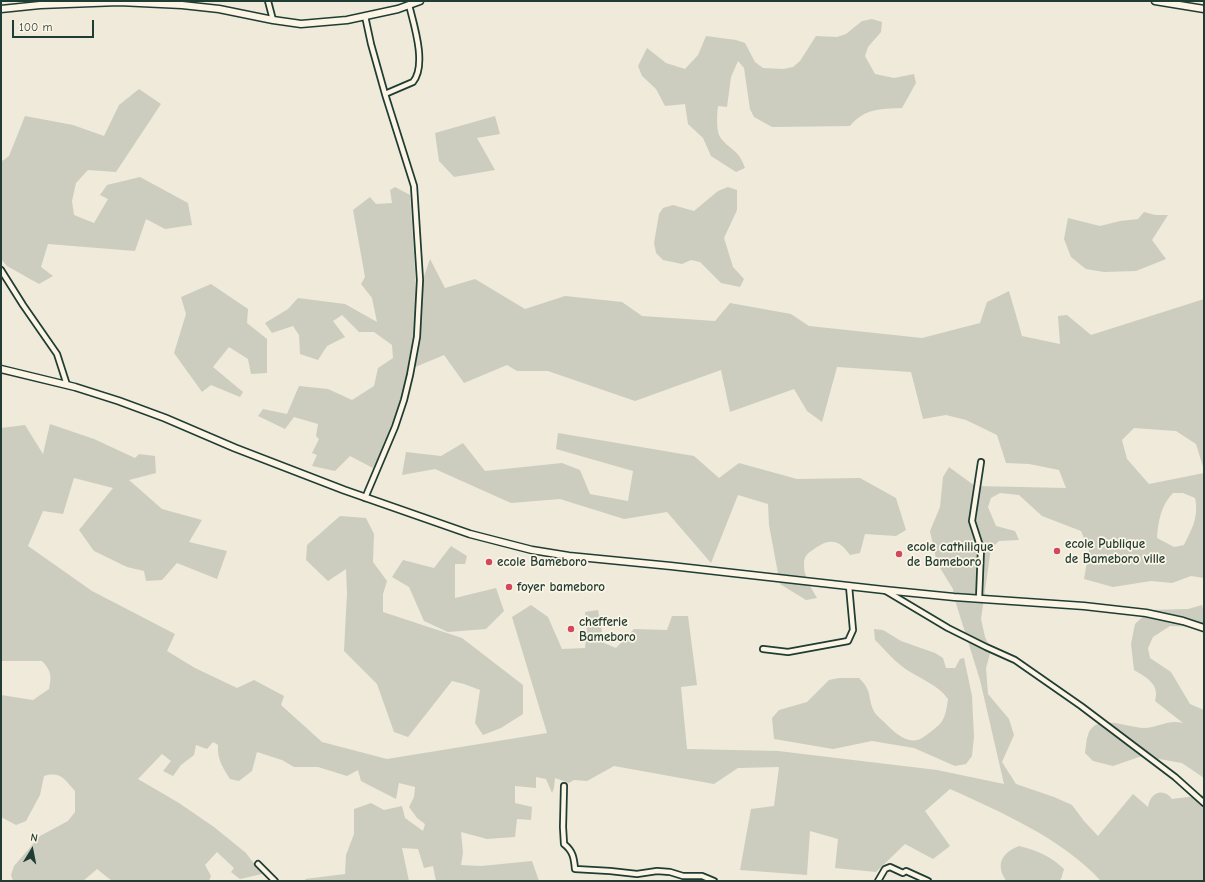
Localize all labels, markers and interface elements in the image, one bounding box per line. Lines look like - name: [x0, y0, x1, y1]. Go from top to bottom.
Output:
- scale bar: [14, 12, 96, 38]
- text: 100 m: [19, 20, 52, 34]
- place label: ecole Publique de Bameboro ville: [1065, 536, 1165, 567]
- place label: ecole cathilique de Bameboro: [907, 539, 993, 570]
- marker: ecole Publique de Bameboro ville: [1052, 546, 1062, 556]
- marker: ecole cathilique de Bameboro: [894, 549, 904, 559]
- place label: ecole Bameboro: [497, 554, 587, 570]
- marker: ecole Bameboro: [484, 557, 494, 567]
- place label: foyer bameboro: [517, 579, 605, 595]
- marker: foyer bameboro: [504, 582, 514, 592]
- place label: chefferie Bameboro: [579, 614, 636, 645]
- marker: chefferie Bameboro: [566, 624, 576, 634]
- north arrow: [12, 830, 52, 870]
- text: N: [30, 831, 39, 845]

